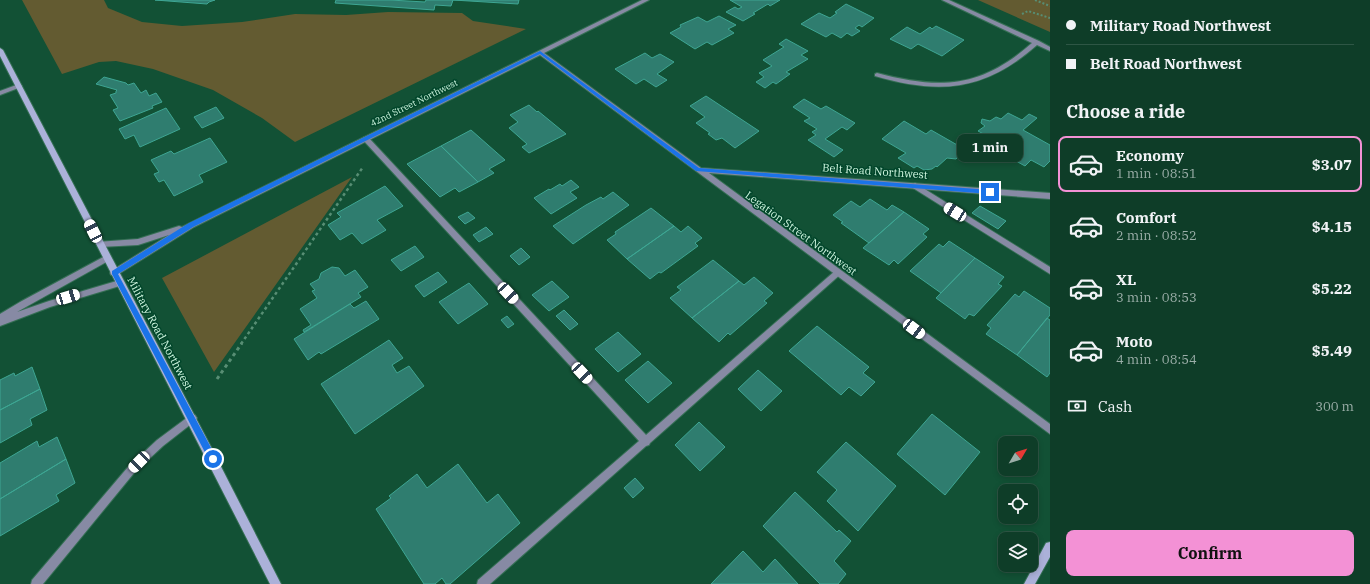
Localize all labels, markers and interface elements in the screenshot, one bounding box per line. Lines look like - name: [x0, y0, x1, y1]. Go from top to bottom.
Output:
- text: Military Road Northwest: [1090, 16, 1271, 35]
- text: Belt Road Northwest: [1090, 54, 1241, 73]
- street label: 42nd Street Northwest: [368, 77, 459, 128]
- text: Choose a ride: [1066, 100, 1185, 123]
- callout: 1 min: [957, 134, 1023, 162]
- text: 1 min: [972, 139, 1008, 156]
- icon: car: [1068, 146, 1104, 182]
- text: Economy: [1116, 146, 1184, 165]
- text: $3.07: [1312, 155, 1352, 174]
- street label: Belt Road Northwest: [822, 160, 928, 182]
- text: 1 min · 08:51: [1116, 165, 1197, 182]
- route end: [981, 183, 999, 201]
- street label: Legation Street Northwest: [742, 188, 860, 278]
- car: [942, 201, 968, 223]
- icon: car: [1068, 208, 1104, 244]
- text: Comfort: [1116, 208, 1176, 227]
- text: $4.15: [1312, 217, 1352, 236]
- car: [82, 218, 104, 244]
- text: 2 min · 08:52: [1116, 227, 1197, 244]
- icon: car: [1068, 270, 1104, 306]
- text: XL: [1116, 270, 1136, 289]
- street label: Military Road Northwest: [124, 274, 196, 392]
- text: $5.22: [1312, 279, 1352, 298]
- car: [495, 280, 521, 306]
- car: [55, 288, 81, 306]
- text: 3 min · 08:53: [1116, 289, 1197, 306]
- car: [901, 317, 927, 341]
- icon: car: [1068, 332, 1104, 368]
- text: Moto: [1116, 332, 1153, 351]
- text: $5.49: [1312, 341, 1352, 360]
- text: 4 min · 08:54: [1116, 351, 1197, 368]
- car: [569, 360, 595, 386]
- icon: cash: [1066, 395, 1088, 417]
- text: Cash: [1098, 397, 1132, 416]
- text: 300 m: [1315, 398, 1354, 415]
- north arrow: [998, 436, 1038, 476]
- map controls: [998, 436, 1038, 572]
- car: [126, 449, 152, 475]
- route start: [204, 450, 222, 468]
- button: locate: [998, 484, 1038, 524]
- button: Confirm: [1066, 530, 1354, 576]
- button: layers: [998, 532, 1038, 572]

